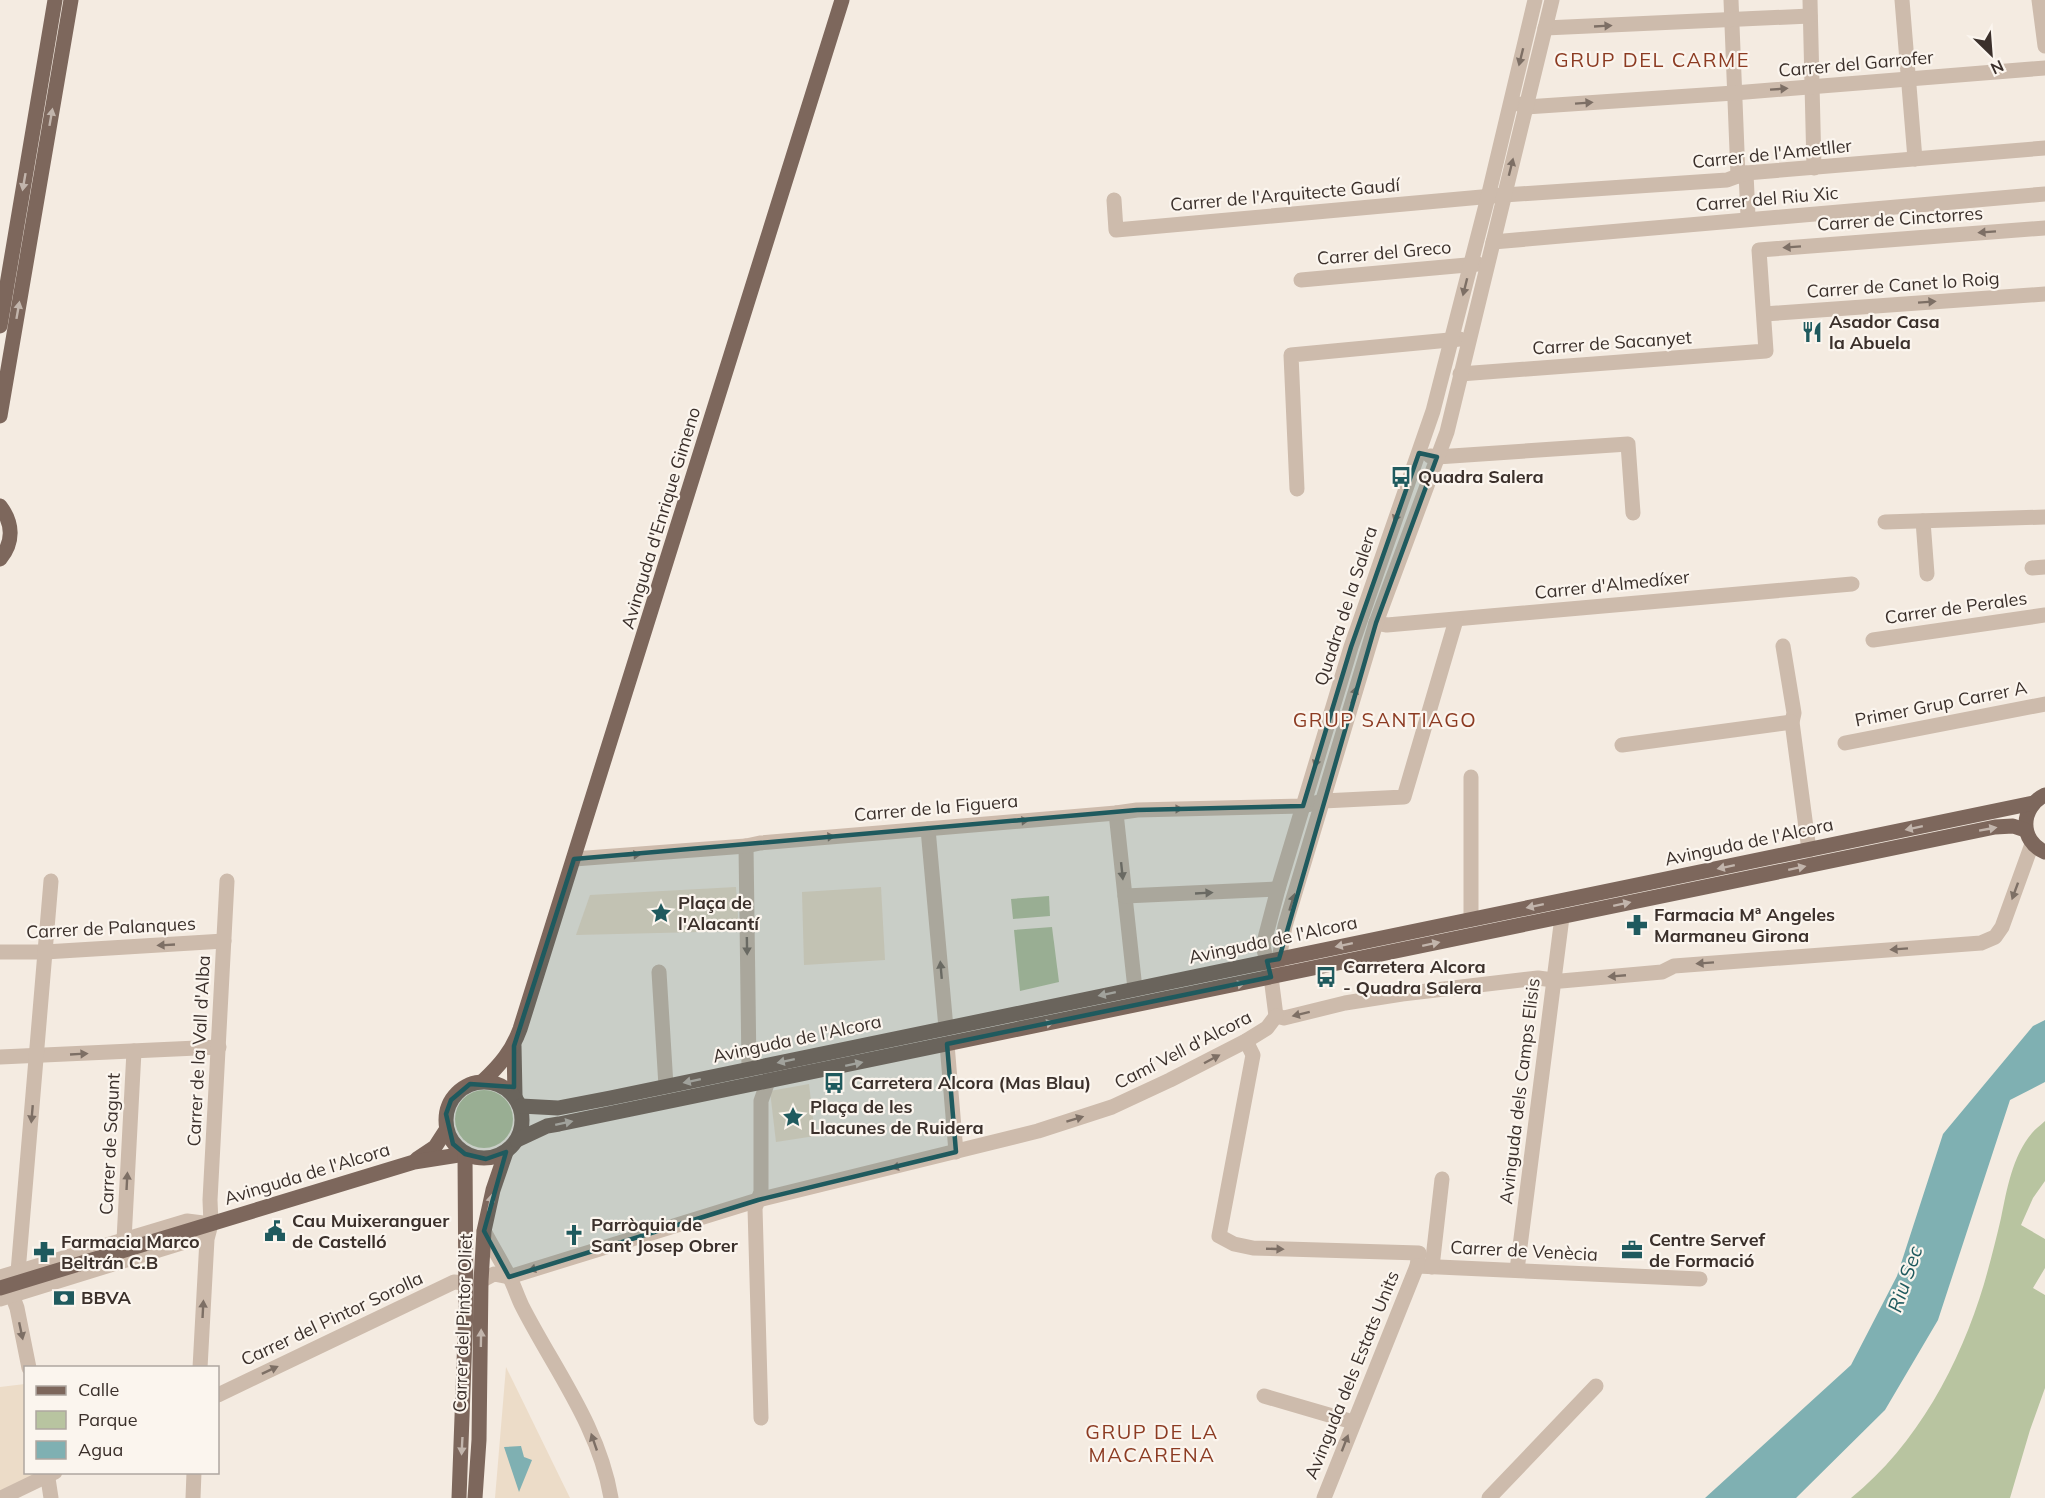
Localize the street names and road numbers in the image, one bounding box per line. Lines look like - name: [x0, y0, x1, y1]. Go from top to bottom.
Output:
- street label: Carrer del Garrofer: [1777, 45, 1935, 82]
- street label: Carrer de l'Ametller: [1691, 134, 1853, 173]
- street label: Carrer de l'Arquitecte Gaudí: [1169, 173, 1402, 216]
- street label: Carrer del Riu Xic: [1695, 181, 1839, 216]
- street label: Carrer de Cinctorres: [1816, 201, 1984, 236]
- street label: Carrer del Greco: [1316, 235, 1452, 270]
- street label: Carrer de Canet lo Roig: [1806, 266, 2000, 303]
- street label: Carrer de Sacanyet: [1532, 325, 1692, 360]
- street label: Avinguda d'Enrique Gimeno: [616, 404, 705, 632]
- street label: Quadra de la Salera: [1309, 523, 1382, 688]
- street label: Carrer d'Almedíxer: [1533, 565, 1691, 604]
- street label: Carrer de Perales: [1883, 586, 2029, 629]
- street label: Primer Grup Carrer A: [1853, 676, 2029, 731]
- street label: Carrer de la Figuera: [853, 789, 1019, 826]
- street label: Avinguda de l'Alcora: [1662, 812, 1835, 871]
- street label: Avinguda de l'Alcora: [1186, 910, 1359, 969]
- street label: Carrer de Palanques: [26, 912, 196, 943]
- street label: Carrer de la Vall d'Alba: [182, 955, 215, 1147]
- street label: Avinguda dels Camps Elisis: [1494, 977, 1545, 1205]
- street label: Camí Vell d'Alcora: [1110, 1005, 1255, 1094]
- street label: Avinguda de l'Alcora: [710, 1009, 883, 1068]
- street label: Carrer de Sagunt: [94, 1072, 125, 1216]
- street label: Avinguda de l'Alcora: [221, 1137, 392, 1210]
- street label: Carrer del Pintor Oliet: [448, 1233, 477, 1413]
- street label: Carrer de Venècia: [1450, 1235, 1598, 1266]
- street label: Carrer del Pintor Sorolla: [237, 1266, 426, 1371]
- street label: Avinguda dels Estats Units: [1299, 1267, 1404, 1482]

